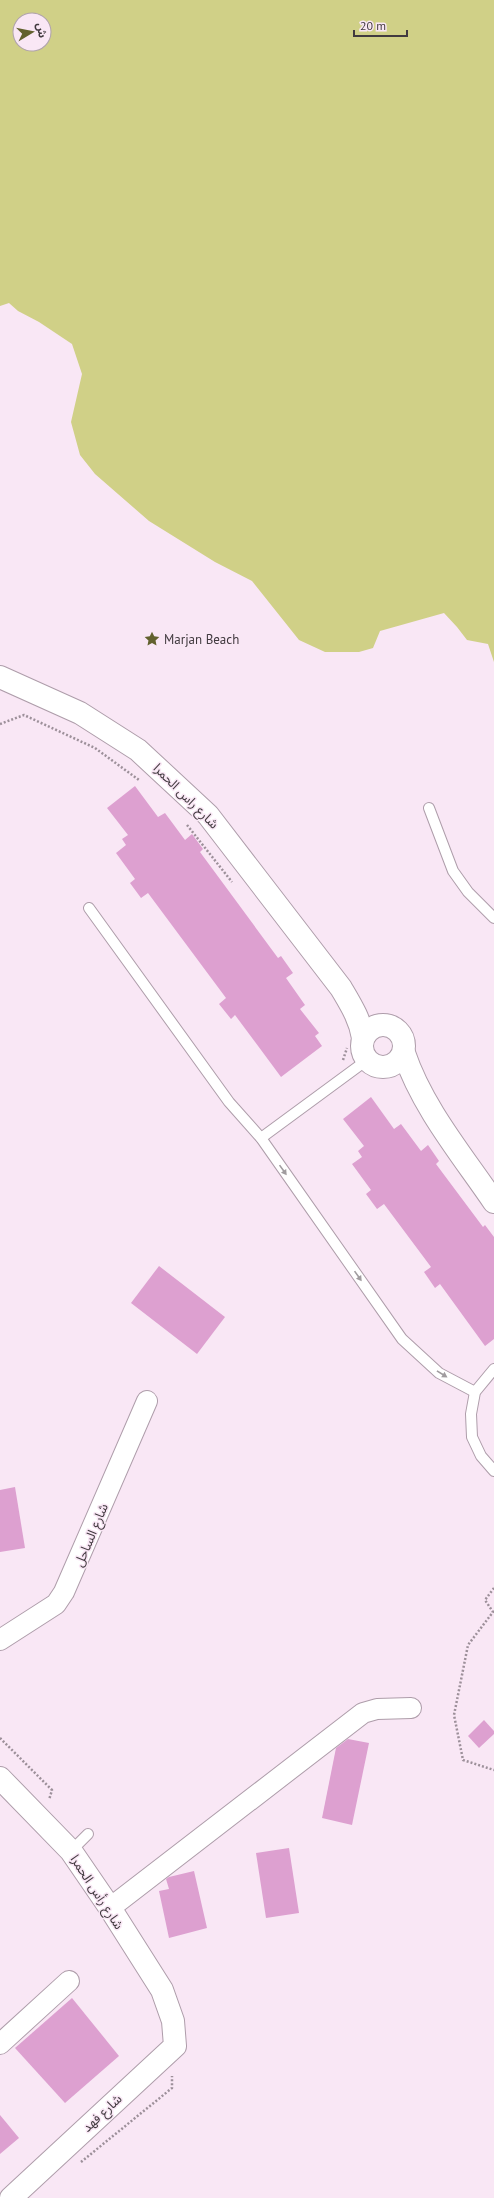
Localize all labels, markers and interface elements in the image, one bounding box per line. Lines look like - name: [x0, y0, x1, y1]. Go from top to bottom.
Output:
- north arrow: [12, 12, 52, 52]
- scale bar: [354, 12, 407, 38]
- text: 20 m: [360, 18, 386, 33]
- text: ش: [34, 22, 50, 39]
- place icon: Marjan Beach: [143, 630, 161, 648]
- place label: Marjan Beach: [164, 631, 239, 648]
- street label: شارع راس الحمرا: [148, 760, 222, 834]
- one-way arrow: [279, 1165, 287, 1176]
- one-way arrow: [354, 1271, 362, 1282]
- one-way arrow: [437, 1370, 448, 1378]
- street label: شارع الساحل: [70, 1501, 114, 1570]
- street label: شارع رأس الحمرا: [65, 1851, 127, 1934]
- street label: شارع فهد: [79, 2090, 127, 2137]

